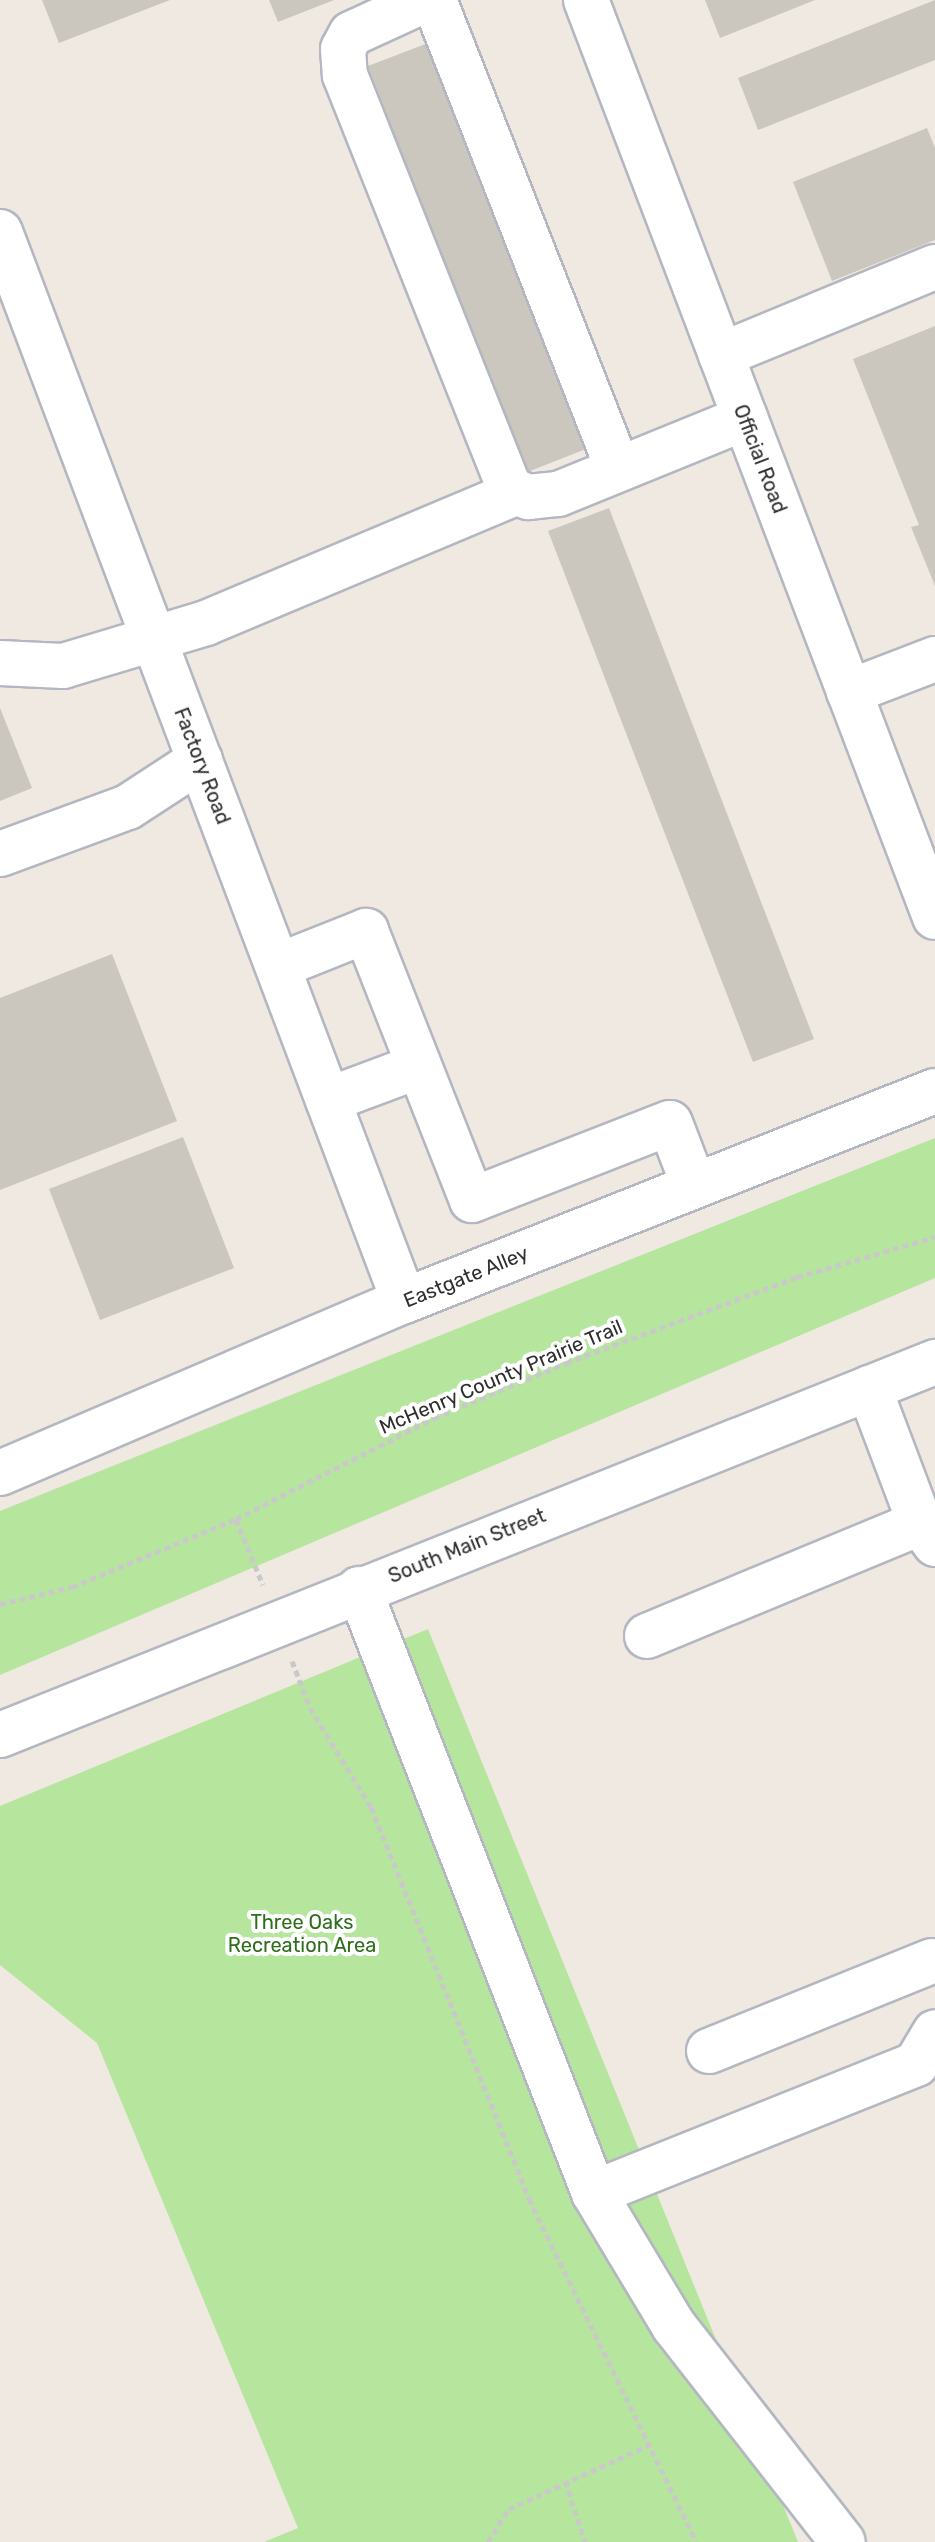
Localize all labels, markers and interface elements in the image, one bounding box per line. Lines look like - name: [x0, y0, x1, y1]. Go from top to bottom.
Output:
- street label: Official Road: [728, 401, 792, 517]
- street label: Factory Road: [169, 704, 235, 828]
- street label: Eastgate Alley: [400, 1241, 532, 1313]
- street label: McHenry County Prairie Trail: [375, 1314, 627, 1440]
- street label: South Main Street: [385, 1504, 549, 1588]
- park label: Three Oaks Recreation Area: [228, 1911, 376, 1958]

